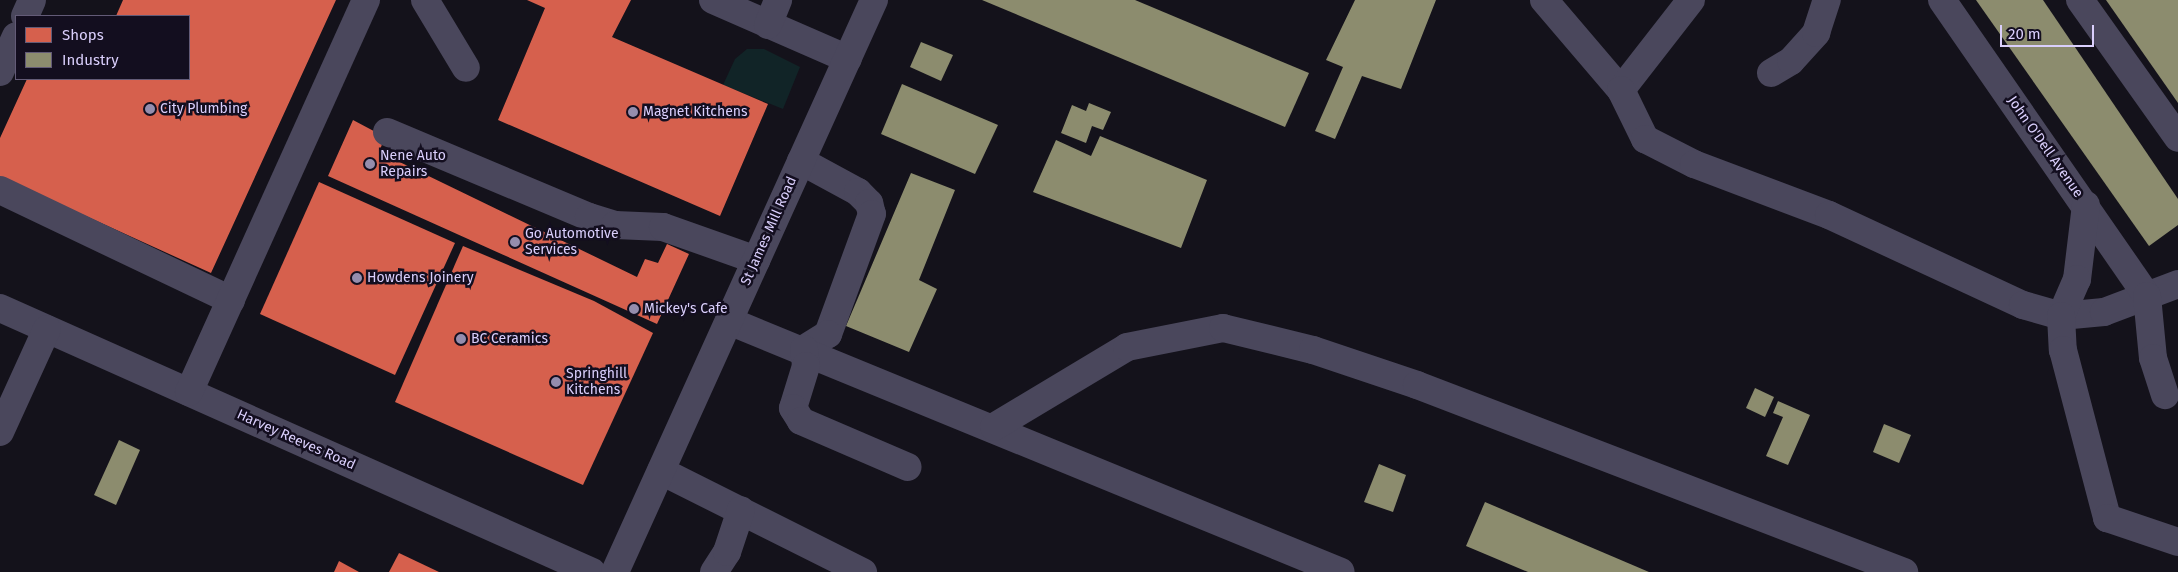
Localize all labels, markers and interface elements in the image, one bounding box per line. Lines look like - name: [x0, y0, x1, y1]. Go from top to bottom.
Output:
- legend: [15, 15, 190, 80]
- scale bar: [2003, 15, 2097, 47]
- text: 20 m: [2008, 25, 2041, 43]
- text: Shops: [62, 26, 104, 44]
- text: Industry: [62, 51, 119, 69]
- street label: John O'Dell Avenue: [2004, 93, 2086, 201]
- place label: City Plumbing: [160, 101, 247, 117]
- marker: City Plumbing: [144, 103, 156, 115]
- place label: Magnet Kitchens: [643, 104, 748, 120]
- marker: Magnet Kitchens: [627, 106, 639, 118]
- place label: Nene Auto Repairs: [380, 148, 446, 180]
- marker: Nene Auto Repairs: [364, 158, 376, 170]
- street label: St James Mill Road: [737, 174, 801, 288]
- place label: Go Automotive Services: [525, 226, 619, 258]
- marker: Go Automotive Services: [509, 236, 521, 248]
- place label: Howdens Joinery: [367, 270, 474, 286]
- marker: Howdens Joinery: [351, 272, 363, 284]
- place label: Mickey's Cafe: [644, 301, 728, 317]
- marker: Mickey's Cafe: [628, 303, 640, 315]
- place label: BC Ceramics: [471, 331, 548, 347]
- marker: BC Ceramics: [455, 333, 467, 345]
- place label: Springhill Kitchens: [566, 366, 627, 398]
- marker: Springhill Kitchens: [550, 376, 562, 388]
- street label: Harvey Reeves Road: [234, 406, 358, 474]

